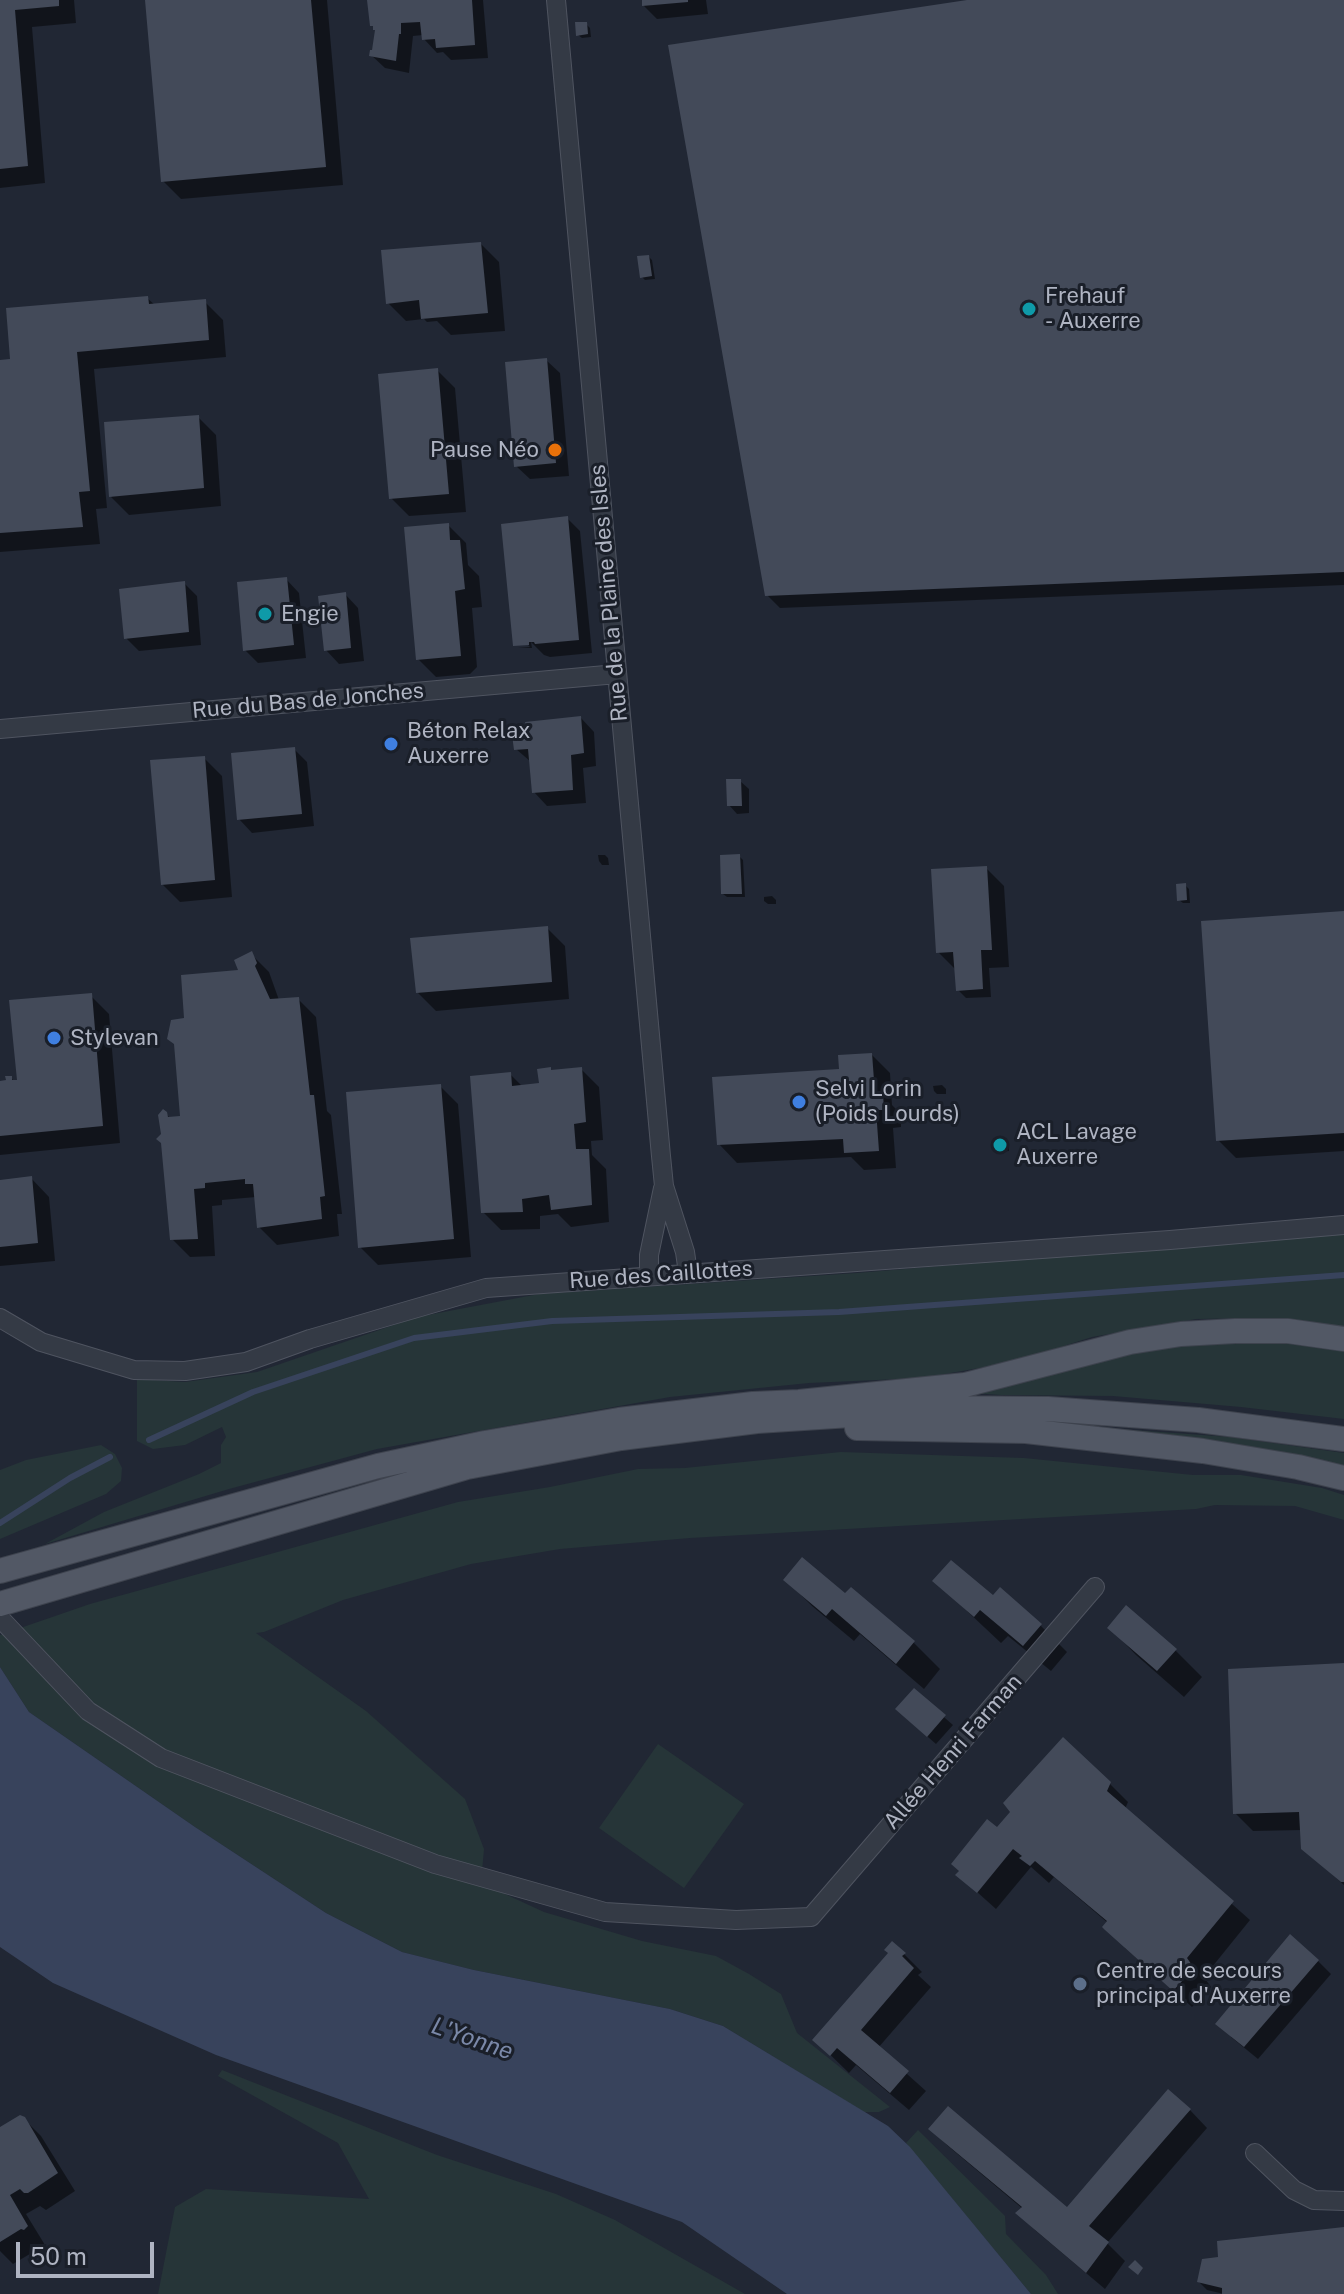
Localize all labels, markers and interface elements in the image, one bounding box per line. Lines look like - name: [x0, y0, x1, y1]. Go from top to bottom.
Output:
- place label: Frehauf - Auxerre: [1045, 283, 1141, 334]
- marker: Frehauf - Auxerre: [1020, 300, 1038, 318]
- place label: Pause Néo: [430, 437, 539, 463]
- marker: Pause Néo: [546, 441, 564, 459]
- street label: Rue de la Plaine des Isles: [585, 463, 633, 723]
- place label: Engie: [281, 601, 339, 627]
- marker: Engie: [256, 605, 274, 623]
- street label: Rue du Bas de Jonches: [191, 678, 425, 724]
- place label: Béton Relax Auxerre: [407, 718, 530, 770]
- marker: Béton Relax Auxerre: [382, 735, 400, 753]
- place label: Stylevan: [70, 1025, 159, 1051]
- marker: Stylevan: [45, 1029, 63, 1047]
- place label: Selvi Lorin (Poids Lourds): [815, 1076, 960, 1128]
- marker: Selvi Lorin (Poids Lourds): [790, 1093, 808, 1111]
- place label: ACL Lavage Auxerre: [1016, 1119, 1137, 1170]
- marker: ACL Lavage Auxerre: [991, 1136, 1009, 1154]
- street label: Rue des Caillottes: [568, 1255, 754, 1295]
- street label: Allée Henri Farman: [878, 1669, 1028, 1835]
- place label: Centre de secours principal d'Auxerre: [1096, 1958, 1291, 2010]
- marker: Centre de secours principal d'Auxerre: [1071, 1975, 1089, 1993]
- water label: L'Yonne: [427, 2012, 517, 2066]
- scale bar: [20, 2226, 158, 2276]
- text: 50 m: [30, 2242, 87, 2270]

